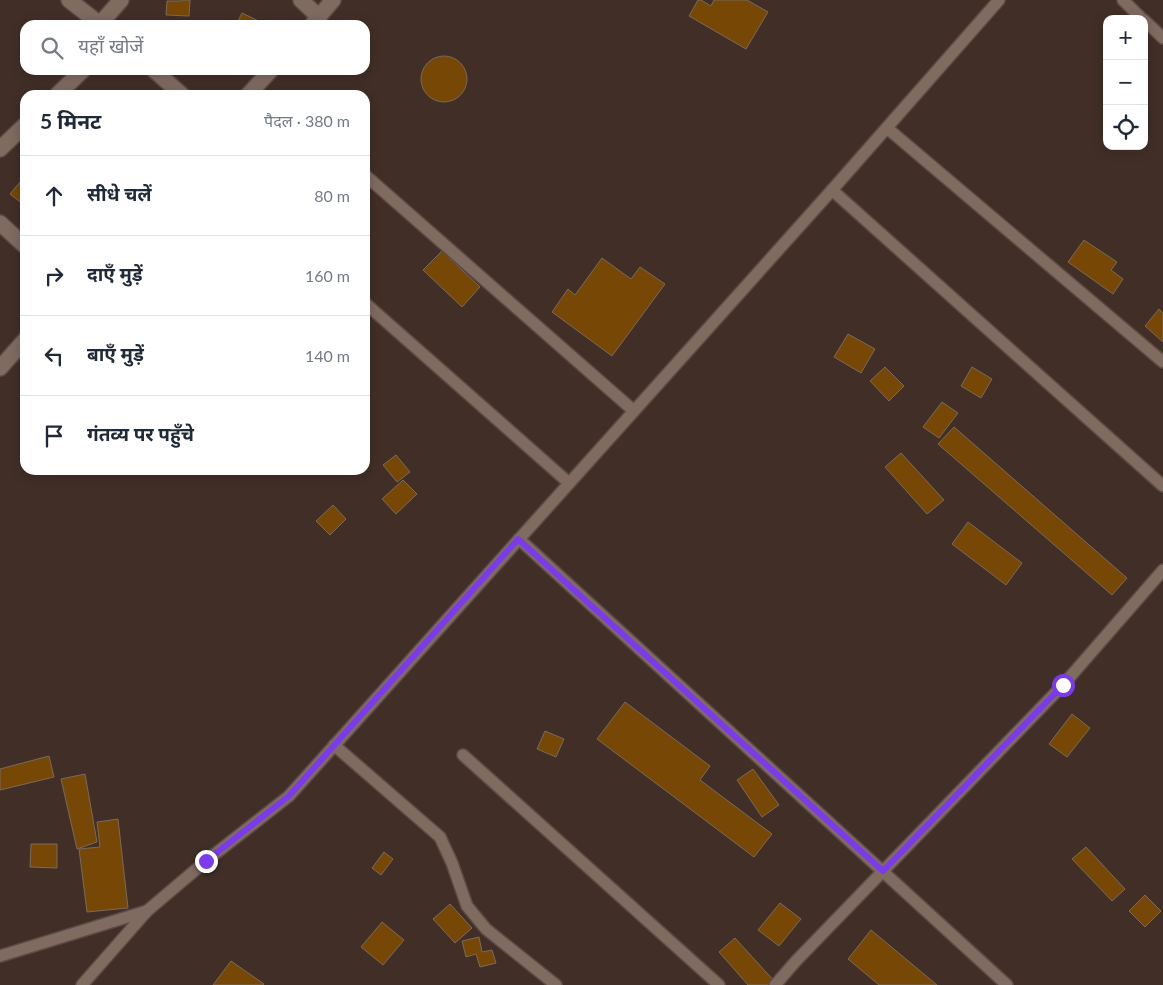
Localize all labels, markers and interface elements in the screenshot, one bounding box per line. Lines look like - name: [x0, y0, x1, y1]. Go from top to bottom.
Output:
- map controls: [1103, 15, 1148, 150]
- button: +: [1103, 15, 1148, 60]
- search box: [20, 20, 370, 75]
- icon: search: [38, 34, 66, 62]
- text: यहाँ खोजें: [78, 34, 143, 57]
- button: −: [1103, 60, 1148, 105]
- button: locate: [1103, 105, 1148, 150]
- text: 5 मिनट: [40, 108, 101, 133]
- text: पैदल · 380 m: [264, 111, 350, 130]
- icon: ahead: [40, 182, 68, 210]
- text: सीधे चलें: [87, 182, 152, 205]
- text: 80 m: [314, 186, 350, 205]
- icon: right: [40, 262, 68, 290]
- text: दाएँ मुड़ें: [87, 262, 143, 285]
- text: 160 m: [305, 266, 350, 285]
- icon: left: [40, 342, 68, 370]
- text: बाएँ मुड़ें: [87, 342, 144, 365]
- text: 140 m: [305, 346, 350, 365]
- icon: arrive: [40, 422, 68, 450]
- text: गंतव्य पर पहुँचे: [87, 422, 194, 445]
- route start: [1052, 674, 1075, 697]
- route end: [195, 850, 218, 873]

